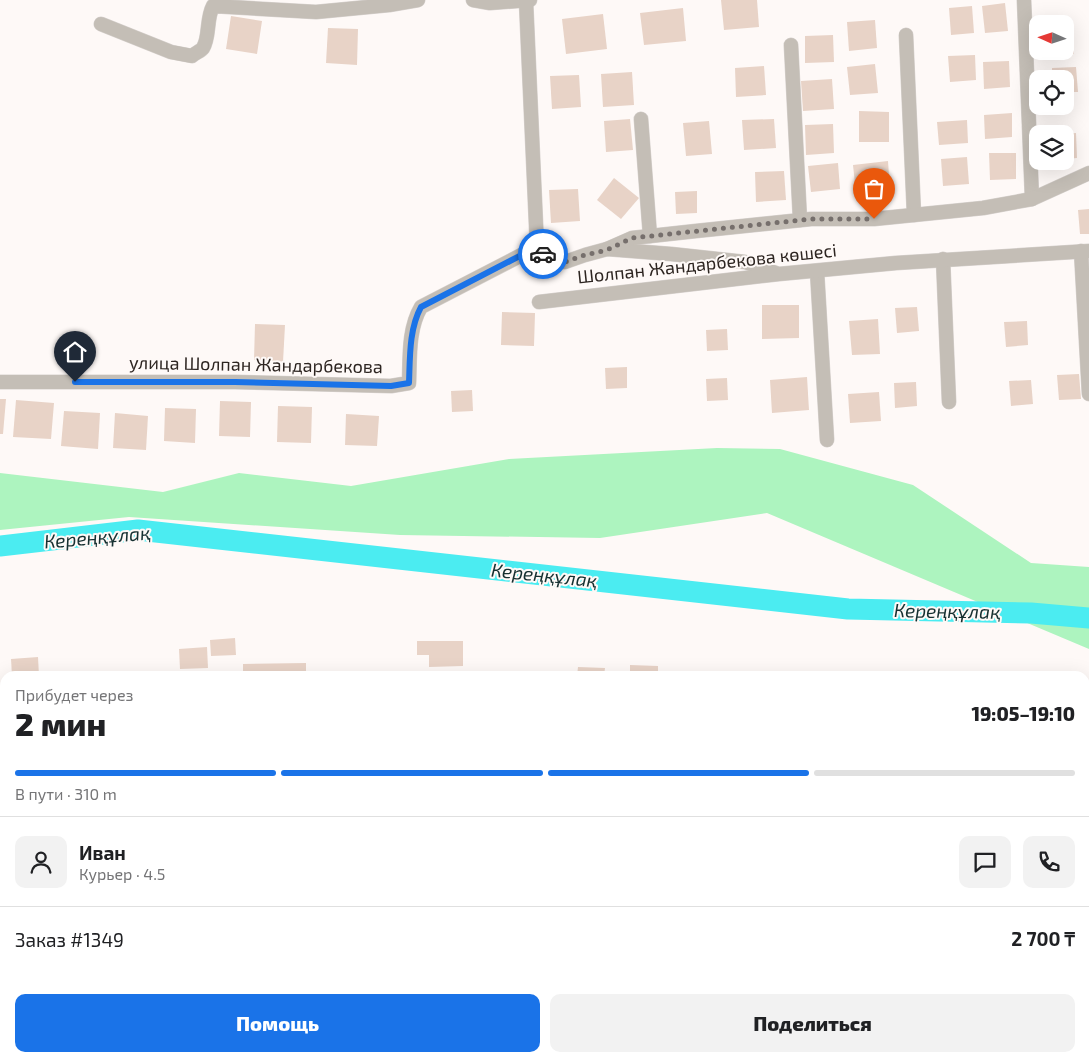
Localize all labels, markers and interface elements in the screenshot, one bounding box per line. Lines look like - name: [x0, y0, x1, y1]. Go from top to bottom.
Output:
- north arrow: [1029, 15, 1074, 60]
- map controls: [1029, 15, 1074, 170]
- button: locate: [1029, 70, 1074, 115]
- button: layers: [1029, 125, 1074, 170]
- pin: [853, 168, 895, 219]
- icon: bag: [860, 175, 888, 203]
- courier: [518, 229, 568, 279]
- street label: Шолпан Жандарбекова көшесі: [576, 238, 838, 288]
- icon: car: [529, 240, 557, 268]
- pin: [54, 331, 96, 382]
- icon: home: [61, 338, 89, 366]
- street label: улица Шолпан Жандарбекова: [129, 351, 383, 377]
- water label: Кереңқұлақ: [43, 520, 151, 553]
- water label: Кереңқұлақ: [490, 558, 598, 591]
- water label: Кереңқұлақ: [894, 598, 1000, 623]
- text: Прибудет через: [15, 685, 133, 704]
- text: 19:05–19:10: [971, 702, 1075, 725]
- text: 2 мин: [15, 704, 106, 742]
- text: В пути · 310 m: [15, 784, 117, 803]
- button: person: [15, 836, 67, 888]
- button: chat: [959, 836, 1011, 888]
- button: phone: [1023, 836, 1075, 888]
- text: Иван: [79, 841, 126, 864]
- text: Курьер · 4.5: [79, 864, 165, 883]
- text: 2 700 ₸: [1011, 927, 1075, 950]
- text: Заказ #1349: [15, 928, 124, 951]
- button: Помощь: [15, 994, 540, 1052]
- button: Поделиться: [550, 994, 1075, 1052]

